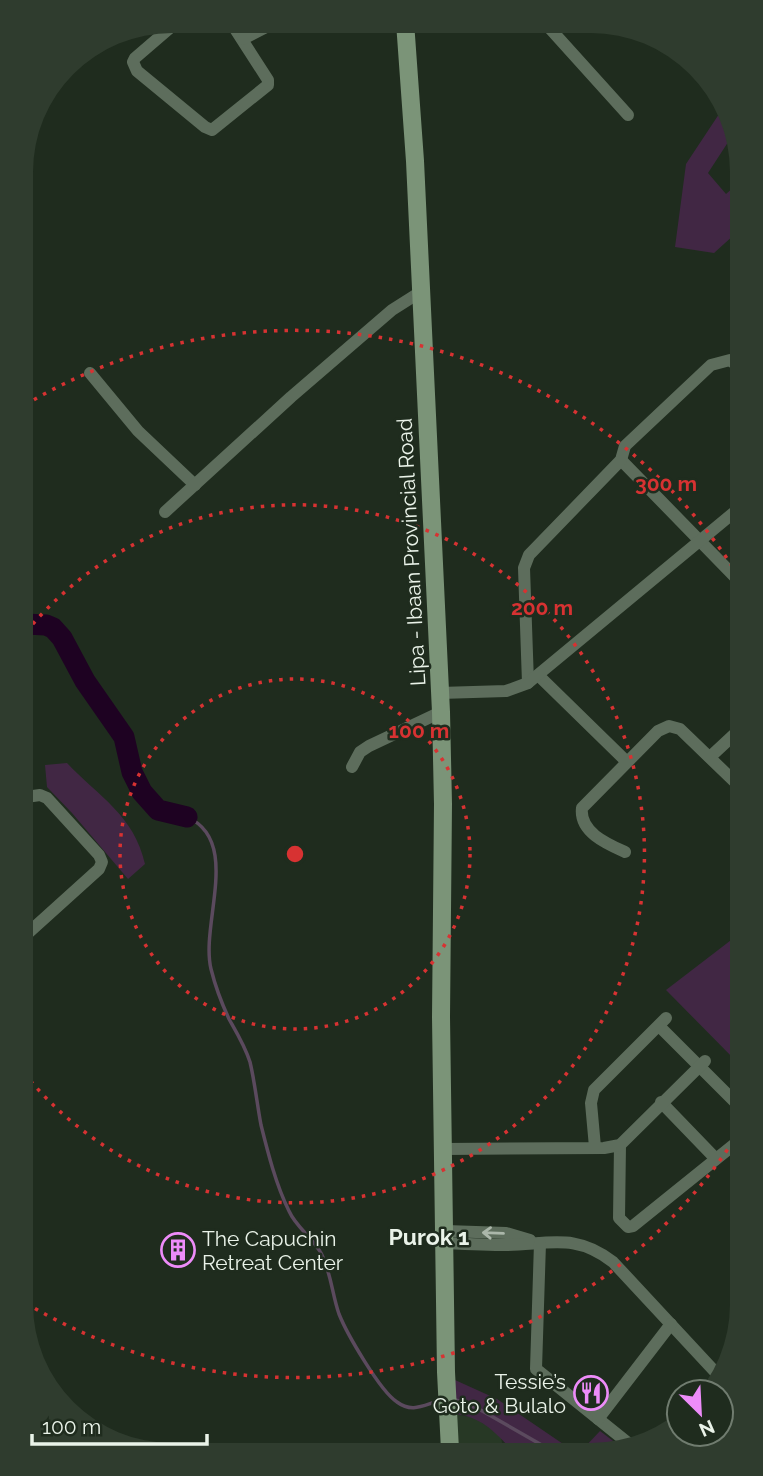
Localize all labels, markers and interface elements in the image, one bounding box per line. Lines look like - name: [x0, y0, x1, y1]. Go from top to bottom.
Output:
- street label: Lipa - Ibaan Provincial Road: [392, 418, 430, 686]
- text: 300 m: [635, 471, 697, 496]
- text: 200 m: [511, 595, 573, 620]
- text: 100 m: [389, 718, 449, 743]
- centre of rings: [283, 842, 307, 866]
- district label: Purok 1: [389, 1223, 469, 1250]
- place label: The Capuchin Retreat Center: [202, 1226, 344, 1275]
- one-way arrow: [482, 1226, 505, 1239]
- building icon: The Capuchin Retreat Center: [159, 1231, 197, 1269]
- place label: Tessie’s Goto & Bulalo: [433, 1369, 566, 1418]
- restaurant icon: Tessie’s Goto & Bulalo: [572, 1374, 610, 1412]
- north arrow: [665, 1378, 735, 1448]
- scale bar: [32, 1402, 206, 1446]
- text: 100 m: [42, 1414, 101, 1439]
- text: N: [696, 1416, 718, 1442]

